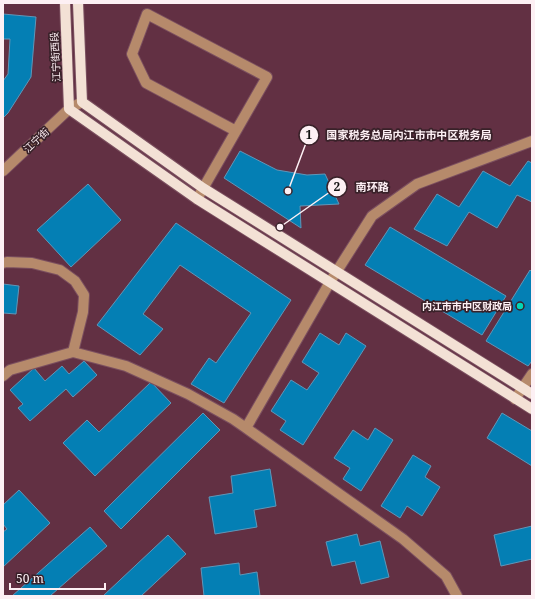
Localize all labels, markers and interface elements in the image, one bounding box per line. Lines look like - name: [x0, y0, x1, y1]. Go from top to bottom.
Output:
- street label: 江宁街西段: [47, 32, 63, 82]
- callout: 国家税务总局内江市市中区税务局: [299, 123, 500, 146]
- street label: 江宁街: [20, 125, 52, 155]
- text: 1: [306, 126, 313, 143]
- text: 国家税务总局内江市市中区税务局: [327, 127, 492, 142]
- callout: 南环路: [327, 176, 396, 199]
- text: 2: [334, 178, 341, 195]
- text: 南环路: [356, 179, 389, 194]
- place label: 内江市市中区财政局: [422, 299, 512, 313]
- marker: 内江市市中区财政局: [515, 301, 525, 311]
- scale bar: [10, 565, 105, 591]
- text: 50 m: [16, 570, 44, 587]

